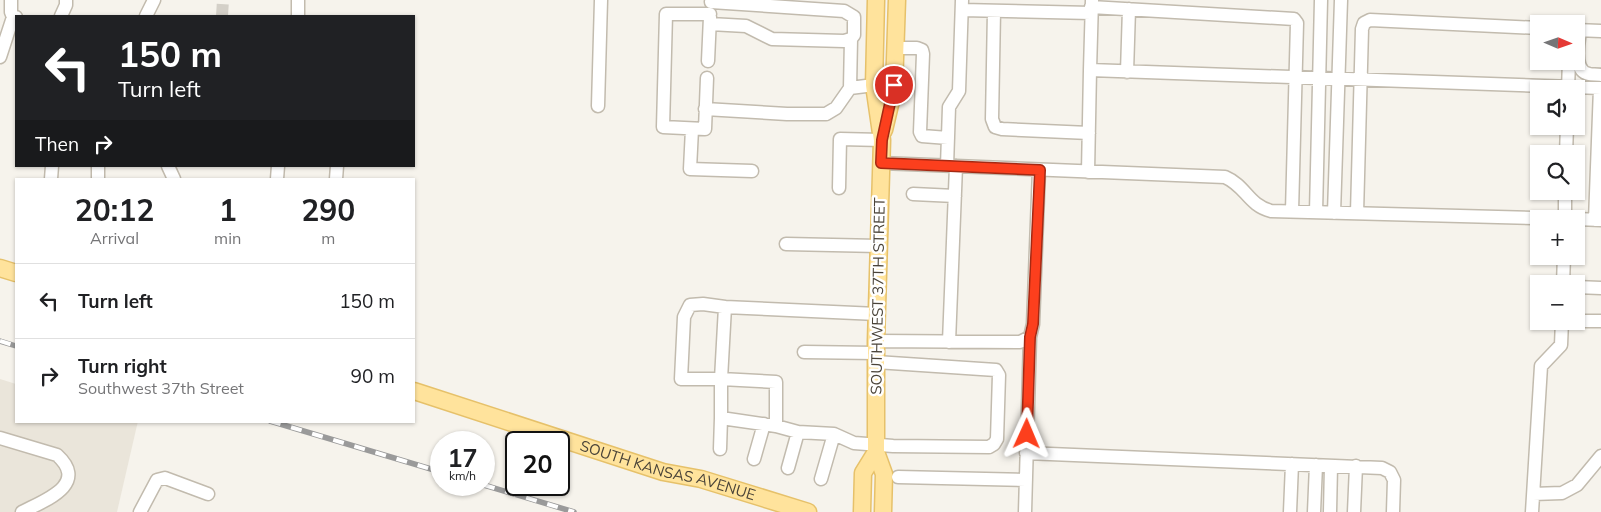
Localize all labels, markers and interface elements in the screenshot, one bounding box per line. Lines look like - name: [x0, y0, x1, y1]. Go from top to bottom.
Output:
- north arrow: [1530, 15, 1585, 70]
- map controls: [1530, 15, 1585, 330]
- text: 150 m: [118, 32, 222, 76]
- icon: left: [35, 35, 100, 100]
- pin: [873, 64, 915, 106]
- icon: arrive: [880, 71, 908, 99]
- text: Turn left: [118, 75, 201, 103]
- button: sound: [1530, 80, 1585, 135]
- icon: right: [89, 130, 117, 158]
- text: Then: [35, 132, 79, 156]
- button: search: [1530, 145, 1585, 200]
- text: 20:12: [75, 191, 154, 229]
- text: 1: [219, 191, 237, 229]
- text: 290: [301, 191, 355, 229]
- street label: SOUTHWEST 37TH STREET: [866, 197, 889, 395]
- button: +: [1530, 210, 1585, 265]
- text: Arrival: [90, 228, 139, 248]
- text: min: [214, 228, 241, 248]
- text: m: [321, 228, 335, 248]
- button: −: [1530, 275, 1585, 330]
- icon: left: [35, 287, 63, 315]
- text: Turn left: [78, 289, 153, 313]
- text: 150 m: [339, 289, 395, 313]
- text: Turn right: [78, 354, 167, 378]
- icon: right: [35, 362, 63, 390]
- text: 90 m: [351, 364, 395, 388]
- text: Southwest 37th Street: [78, 378, 244, 398]
- position arrow: [1000, 407, 1052, 459]
- speed limit sign: 20: [505, 431, 570, 496]
- street label: SOUTH KANSAS AVENUE: [578, 436, 758, 504]
- text: 17: [447, 442, 478, 473]
- text: km/h: [449, 468, 476, 483]

